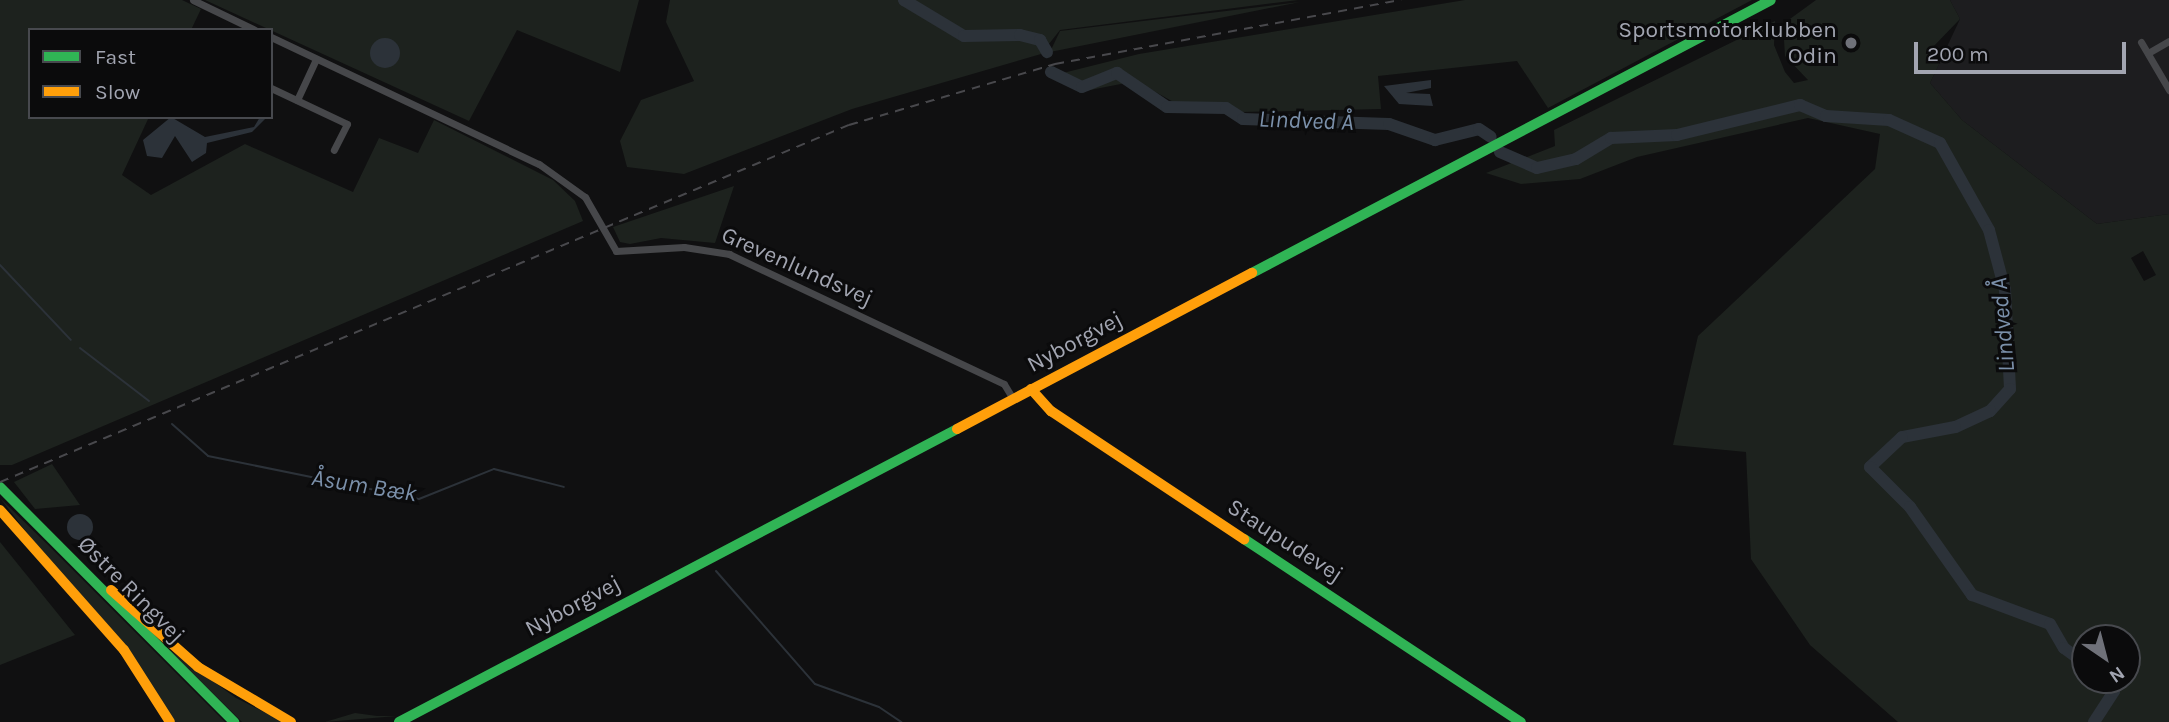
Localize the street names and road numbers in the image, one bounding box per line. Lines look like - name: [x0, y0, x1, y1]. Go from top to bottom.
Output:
- street label: Grevenlundsvej: [717, 221, 877, 313]
- street label: Nyborgvej: [1023, 305, 1127, 379]
- street label: Staupudevej: [1222, 493, 1348, 589]
- street label: Østre Ringvej: [72, 531, 190, 649]
- street label: Nyborgvej: [521, 569, 625, 643]

